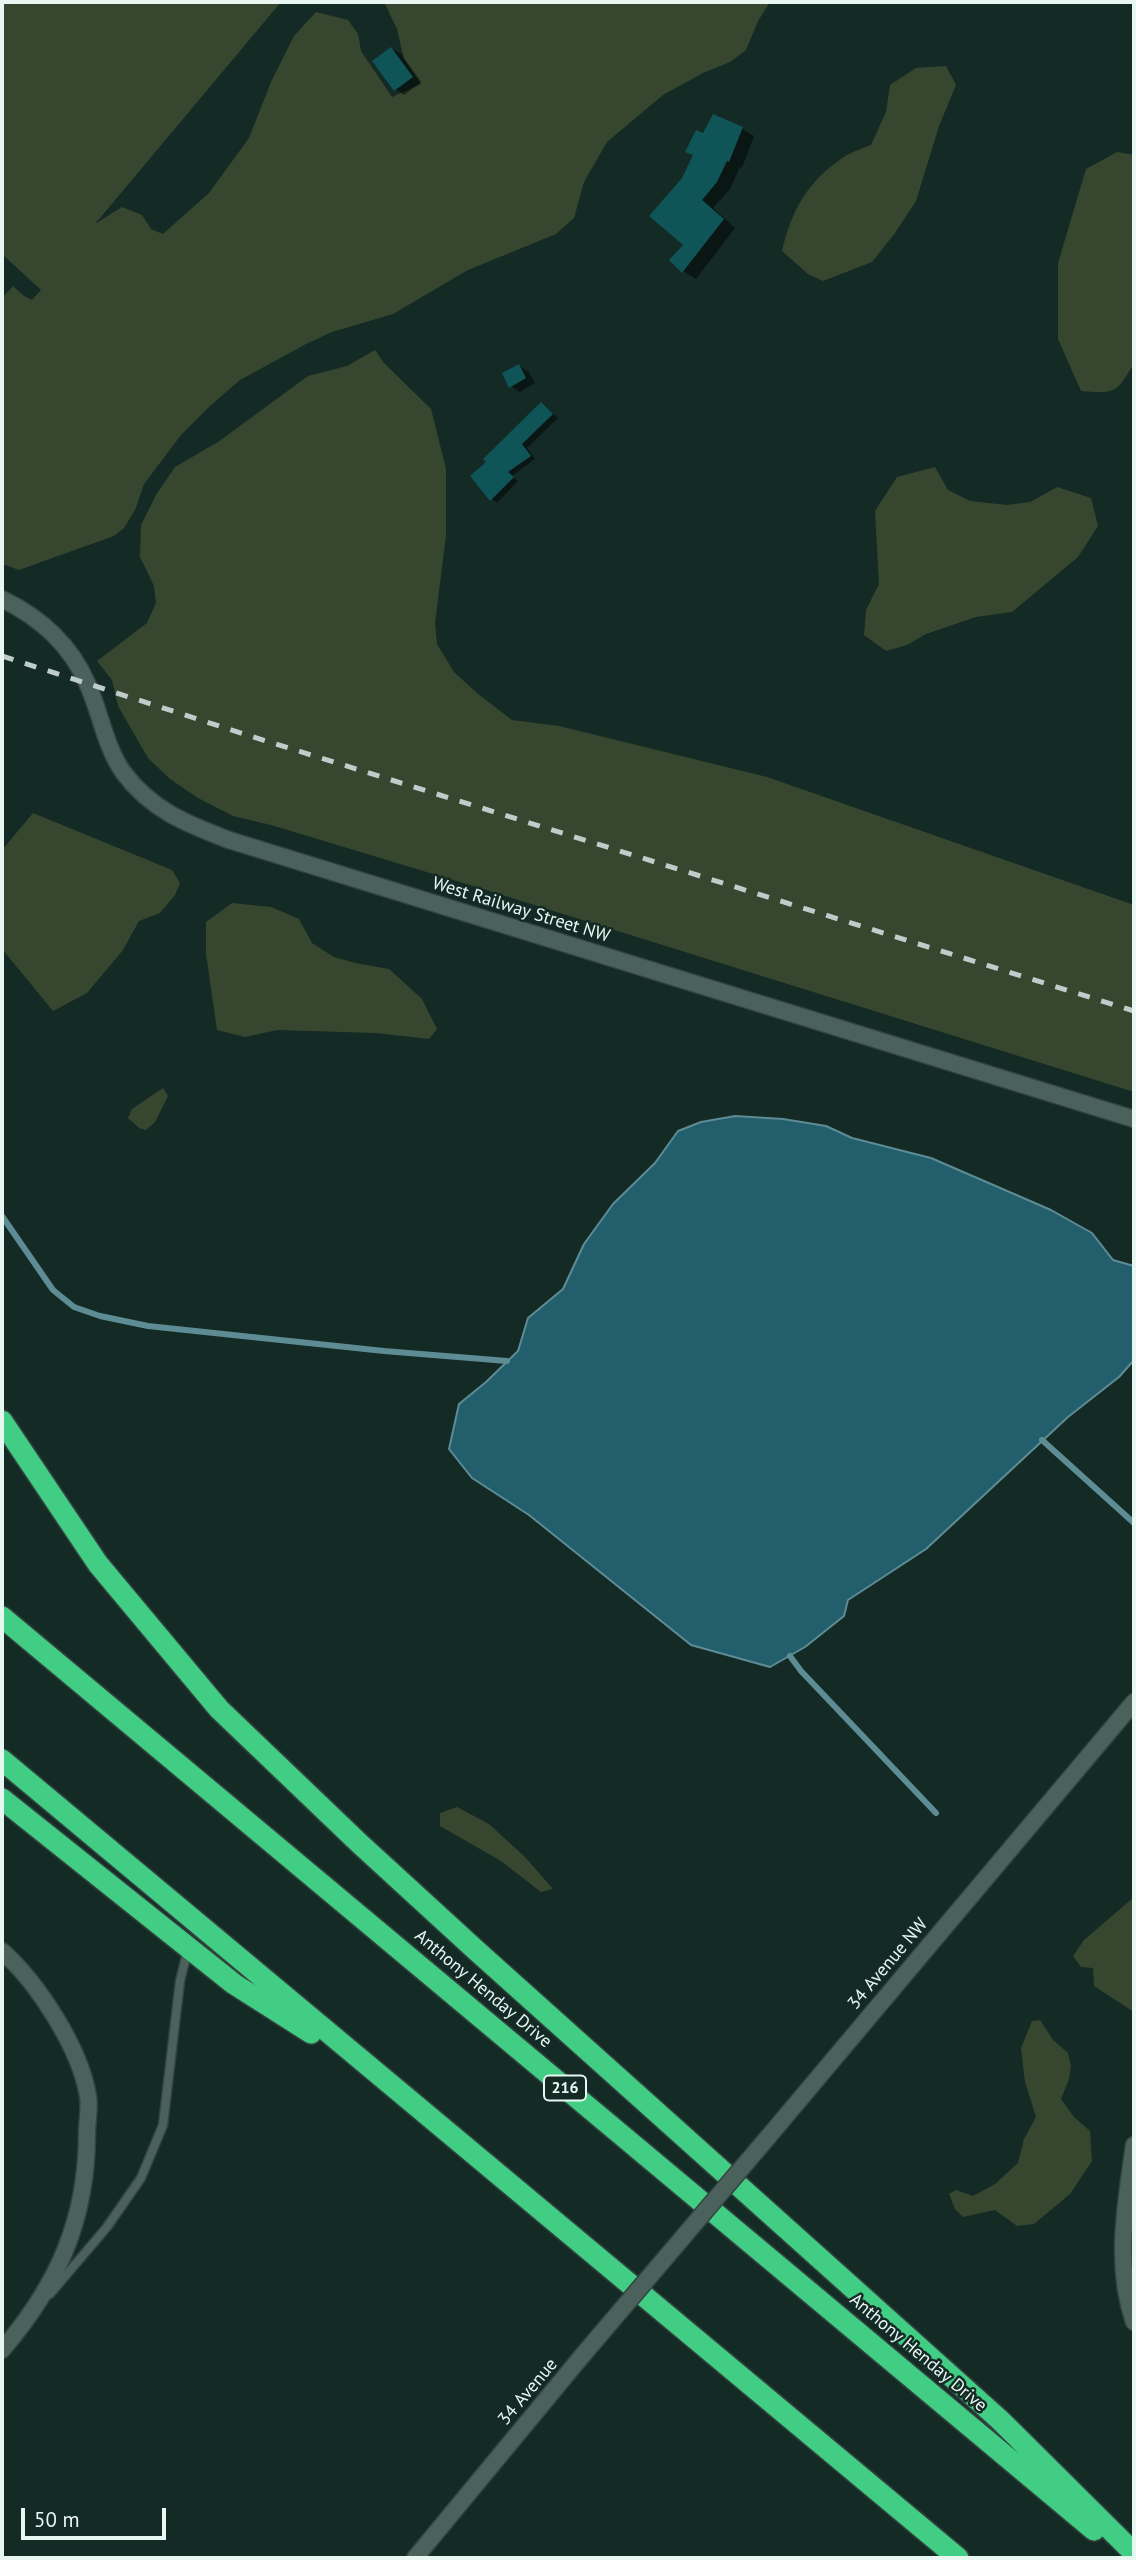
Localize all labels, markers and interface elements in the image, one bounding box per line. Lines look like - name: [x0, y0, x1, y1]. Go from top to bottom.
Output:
- street label: West Railway Street NW: [430, 873, 612, 947]
- street label: 34 Avenue NW: [844, 1914, 932, 2014]
- street label: Anthony Henday Drive: [410, 1925, 556, 2053]
- road number: 216: [544, 2076, 586, 2100]
- street label: Anthony Henday Drive: [845, 2289, 991, 2417]
- street label: 34 Avenue: [494, 2354, 562, 2430]
- scale bar: [24, 2494, 170, 2538]
- text: 50 m: [34, 2506, 80, 2533]

